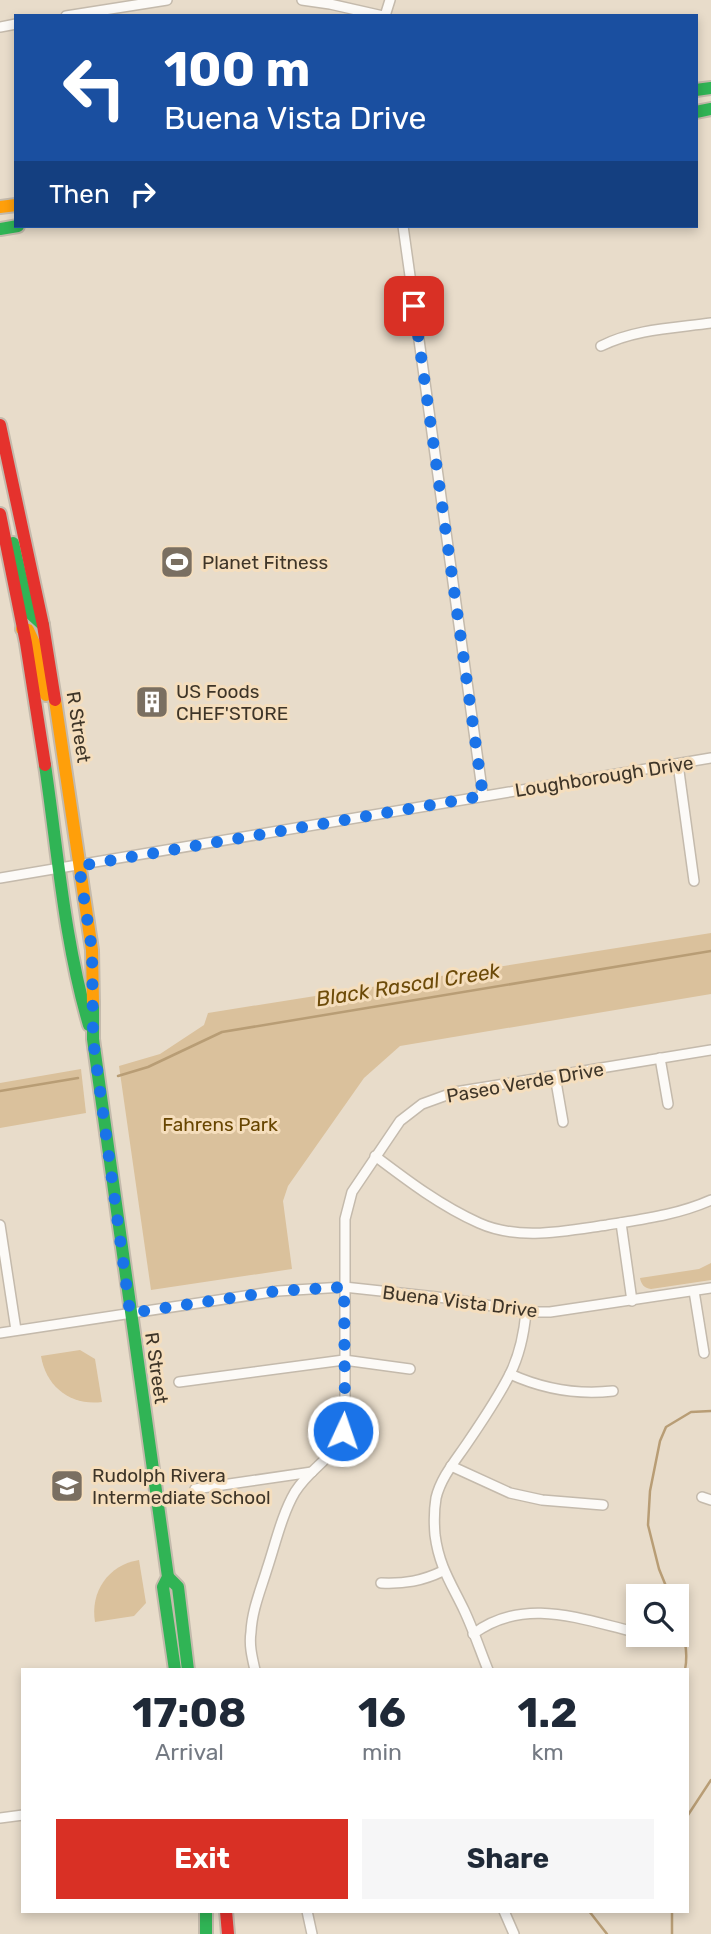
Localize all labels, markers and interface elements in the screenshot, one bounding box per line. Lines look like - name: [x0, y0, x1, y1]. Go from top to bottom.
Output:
- text: 100 m: [164, 40, 310, 98]
- icon: left: [49, 42, 140, 133]
- text: Buena Vista Drive: [164, 99, 427, 137]
- icon: right: [124, 175, 162, 213]
- text: Then: [49, 179, 110, 210]
- pin: [384, 276, 444, 336]
- icon: arrive: [395, 287, 433, 325]
- sports icon: Planet Fitness: [158, 543, 196, 581]
- place label: Planet Fitness: [202, 551, 328, 574]
- place label: US Foods CHEF'STORE: [176, 680, 288, 725]
- building icon: US Foods CHEF'STORE: [133, 683, 171, 721]
- street label: R Street: [62, 690, 96, 765]
- street label: Loughborough Drive: [513, 751, 695, 802]
- water label: Black Rascal Creek: [314, 957, 503, 1011]
- street label: Paseo Verde Drive: [445, 1057, 606, 1108]
- park label: Fahrens Park: [162, 1113, 278, 1136]
- street label: Buena Vista Drive: [381, 1281, 539, 1322]
- street label: R Street: [140, 1331, 173, 1406]
- position arrow: [306, 1394, 380, 1468]
- place label: Rudolph Rivera Intermediate School: [92, 1464, 271, 1509]
- school or university icon: Rudolph Rivera Intermediate School: [48, 1467, 86, 1505]
- map controls: [626, 1584, 689, 1647]
- button: search: [626, 1584, 689, 1647]
- text: 17:08: [132, 1688, 247, 1738]
- text: 16: [358, 1688, 406, 1738]
- text: 1.2: [518, 1688, 578, 1738]
- text: Arrival: [155, 1738, 224, 1766]
- text: min: [362, 1738, 402, 1766]
- text: km: [531, 1738, 564, 1766]
- button: Exit: [56, 1819, 348, 1899]
- button: Share: [362, 1819, 654, 1899]

